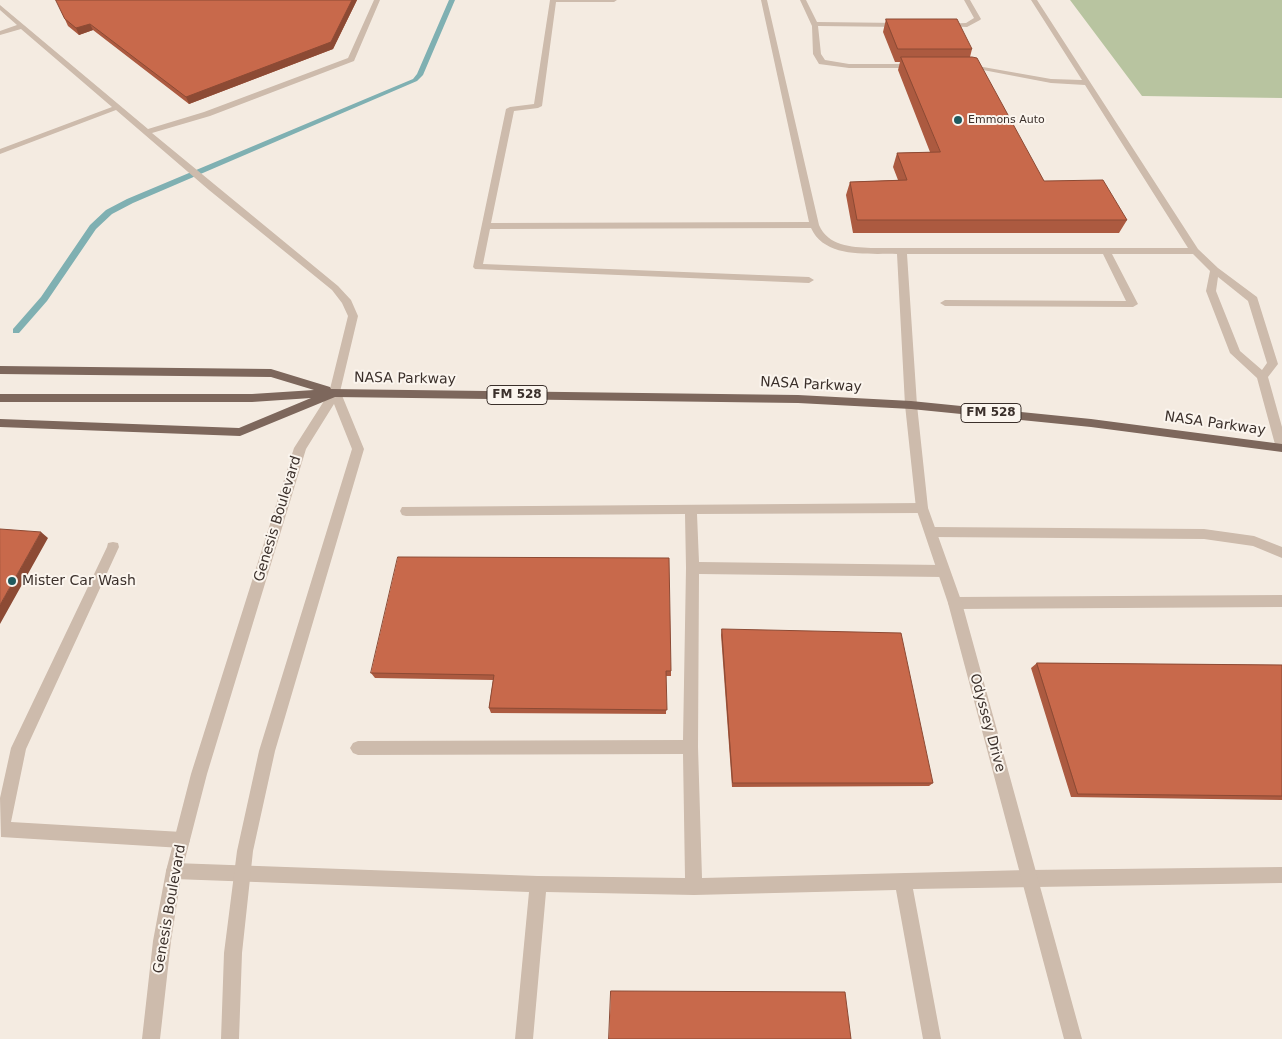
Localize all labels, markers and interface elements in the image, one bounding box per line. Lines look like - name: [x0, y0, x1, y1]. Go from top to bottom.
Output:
- place label: Emmons Auto: [968, 113, 1045, 127]
- marker: Emmons Auto: [952, 114, 964, 126]
- street label: NASA Parkway: [354, 370, 456, 388]
- street label: NASA Parkway: [760, 374, 862, 396]
- road number: FM 528: [487, 386, 547, 404]
- road number: FM 528: [961, 403, 1021, 422]
- street label: NASA Parkway: [1163, 409, 1267, 439]
- street label: Genesis Boulevard: [251, 454, 305, 584]
- place label: Mister Car Wash: [22, 573, 136, 589]
- marker: Mister Car Wash: [6, 575, 18, 587]
- street label: Odyssey Drive: [966, 672, 1008, 774]
- street label: Genesis Boulevard: [150, 843, 190, 975]

